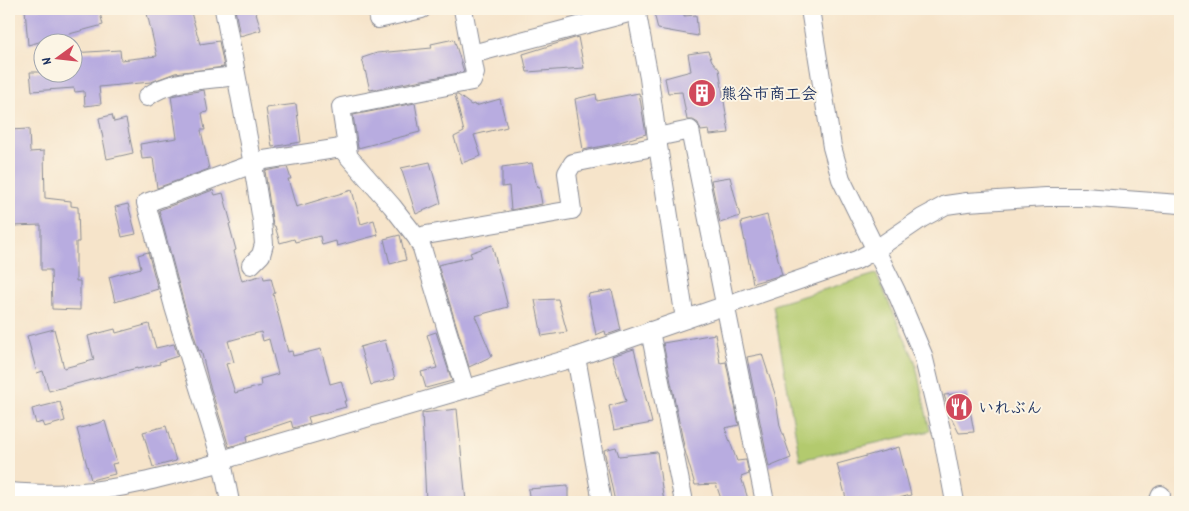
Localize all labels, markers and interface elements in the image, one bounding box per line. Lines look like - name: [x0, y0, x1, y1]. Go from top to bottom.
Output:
- north arrow: [32, 32, 82, 82]
- text: N: [37, 55, 58, 67]
- building icon: 熊谷市商工会: [687, 78, 717, 108]
- place label: 熊谷市商工会: [721, 84, 817, 107]
- restaurant icon: いれぶん: [944, 392, 974, 422]
- place label: いれぶん: [978, 398, 1042, 421]

